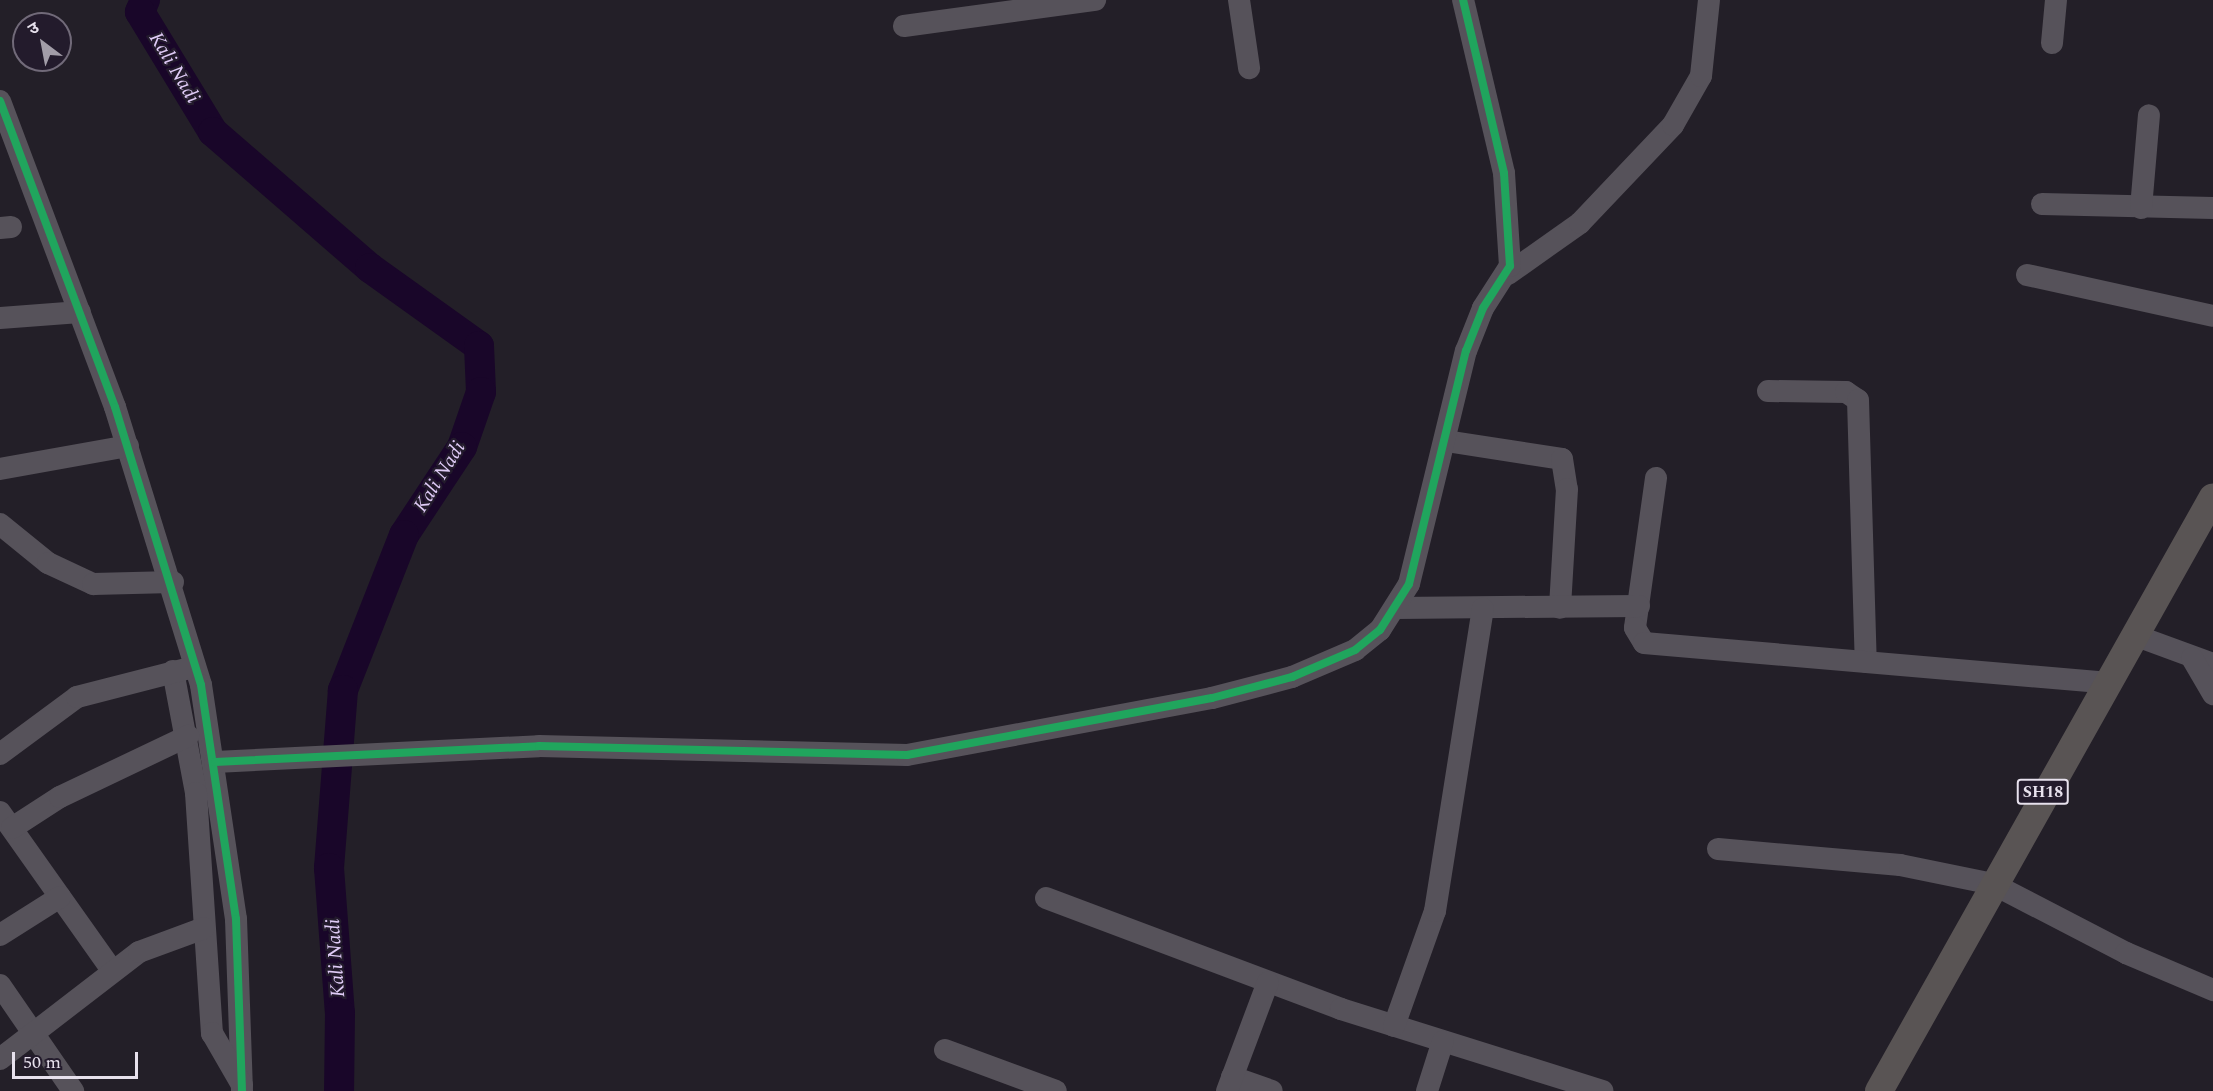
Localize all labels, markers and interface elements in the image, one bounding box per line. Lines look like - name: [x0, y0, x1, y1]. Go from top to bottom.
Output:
- north arrow: [12, 12, 72, 72]
- text: उ: [23, 16, 44, 41]
- water label: Kali Nadi: [143, 28, 205, 108]
- water label: Kali Nadi: [409, 437, 471, 517]
- road number: SH18: [2016, 779, 2070, 805]
- water label: Kali Nadi: [321, 918, 351, 998]
- scale bar: [15, 1040, 141, 1078]
- text: 50 m: [23, 1049, 61, 1076]

